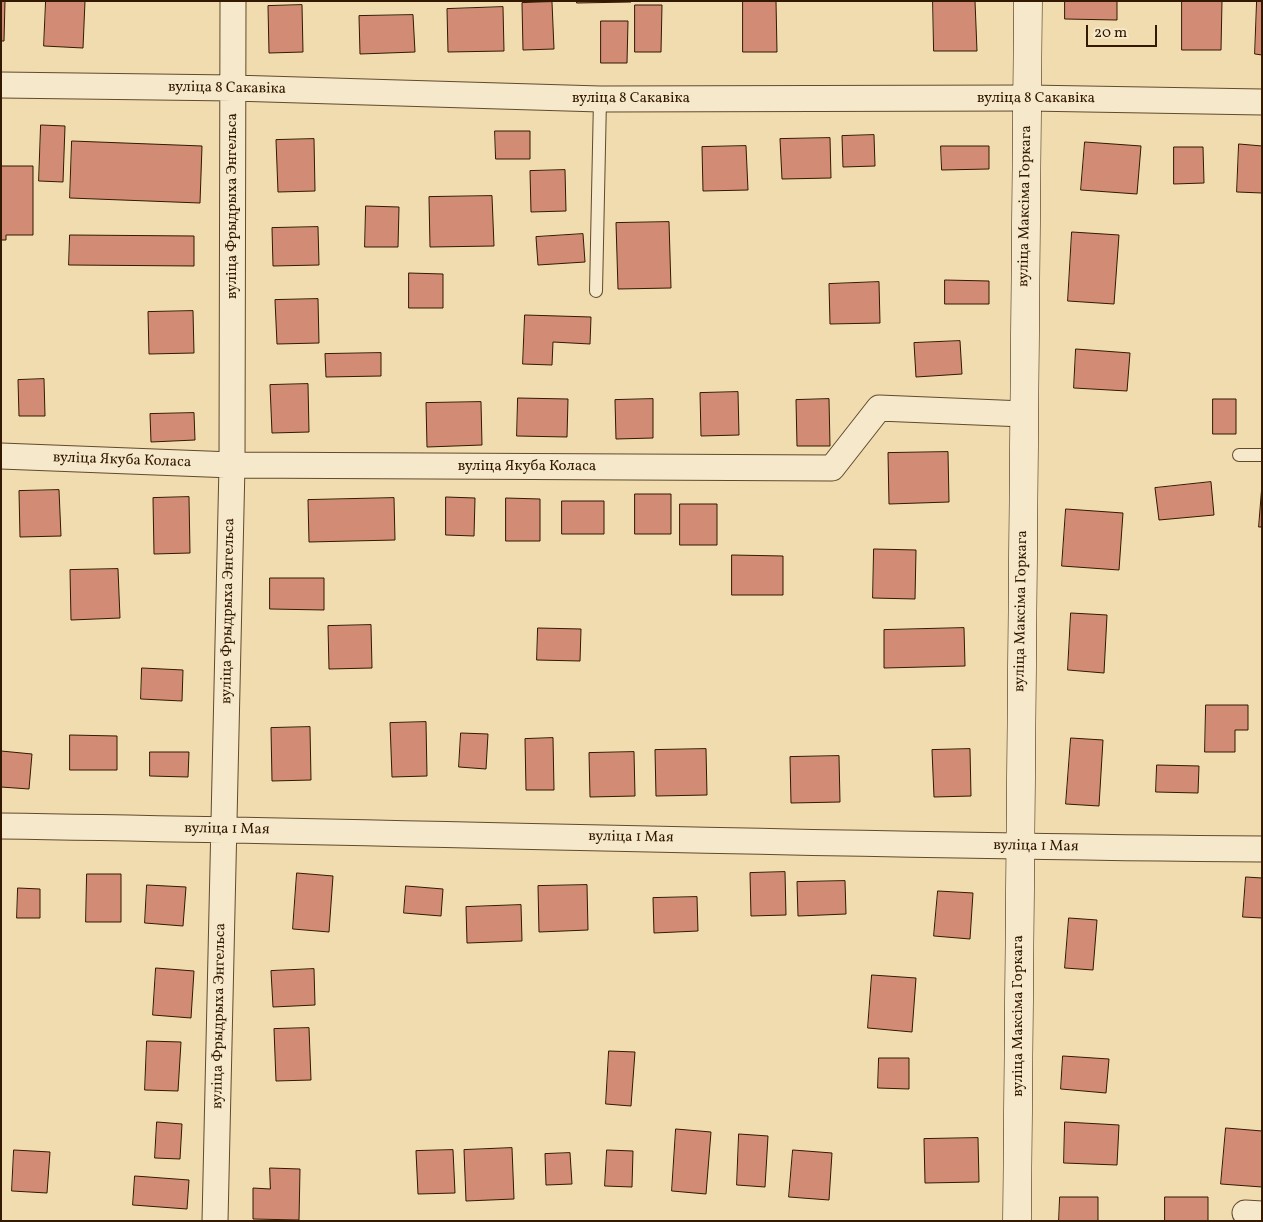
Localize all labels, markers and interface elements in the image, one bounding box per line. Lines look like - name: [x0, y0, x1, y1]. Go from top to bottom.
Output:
- scale bar: [1088, 15, 1159, 47]
- text: 20 m: [1094, 23, 1127, 44]
- street label: вуліца 8 Сакавіка: [168, 79, 286, 99]
- street label: вуліца 8 Сакавіка: [572, 90, 690, 108]
- street label: вуліца 8 Сакавіка: [977, 90, 1095, 108]
- street label: вуліца Фрыдрыха Энгельса: [224, 113, 242, 299]
- street label: вуліца Максіма Горкага: [1016, 125, 1036, 287]
- street label: вуліца Якуба Коласа: [52, 450, 192, 472]
- street label: вуліца Якуба Коласа: [458, 458, 596, 476]
- street label: вуліца Фрыдрыха Энгельса: [218, 518, 240, 704]
- street label: вуліца Максіма Горкага: [1012, 530, 1032, 692]
- street label: вуліца 1 Мая: [184, 820, 270, 840]
- street label: вуліца 1 Мая: [588, 828, 674, 848]
- street label: вуліца 1 Мая: [993, 837, 1079, 857]
- street label: вуліца Фрыдрыха Энгельса: [209, 923, 231, 1109]
- street label: вуліца Максіма Горкага: [1010, 935, 1028, 1097]

